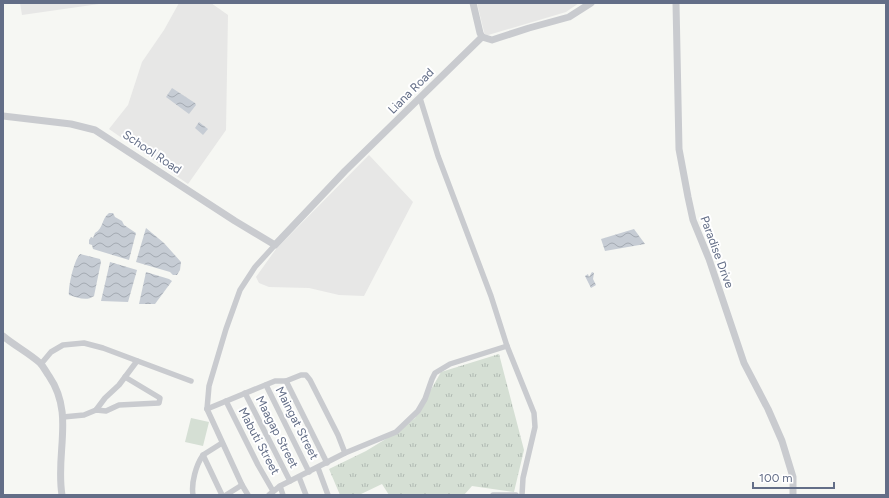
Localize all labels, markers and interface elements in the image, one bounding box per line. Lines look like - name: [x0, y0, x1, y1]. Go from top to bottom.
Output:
- street label: Liana Road: [385, 65, 437, 117]
- street label: School Road: [120, 127, 184, 177]
- street label: Paradise Drive: [697, 214, 737, 290]
- street label: Maingat Street: [273, 384, 322, 462]
- street label: Maagap Street: [253, 394, 301, 471]
- street label: Mabuti Street: [235, 405, 283, 477]
- scale bar: [753, 464, 834, 490]
- text: 100 m: [759, 471, 793, 485]

